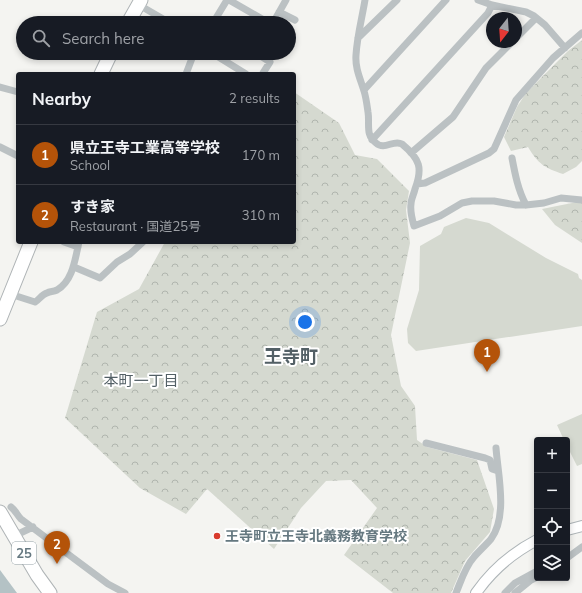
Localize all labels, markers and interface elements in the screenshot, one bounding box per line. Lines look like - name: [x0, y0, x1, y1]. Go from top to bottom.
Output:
- north arrow: [486, 12, 522, 48]
- search box: [16, 16, 296, 60]
- icon: search: [30, 27, 52, 49]
- text: Search here: [62, 29, 144, 48]
- text: Nearby: [32, 88, 91, 109]
- text: 2 results: [229, 90, 280, 106]
- text: 県立王寺工業高等学校: [70, 138, 220, 157]
- text: 1: [41, 147, 49, 163]
- text: 170 m: [242, 147, 280, 163]
- text: School: [70, 157, 110, 173]
- text: すき家: [70, 197, 115, 216]
- text: 2: [41, 207, 49, 223]
- text: 310 m: [242, 207, 280, 223]
- text: Restaurant · 国道25号: [70, 218, 201, 234]
- your location: [295, 312, 315, 332]
- pin: 1: [474, 339, 500, 372]
- district label: 王寺町: [264, 345, 318, 368]
- district label: 本町一丁目: [103, 371, 179, 390]
- map controls: [534, 437, 570, 581]
- button: +: [534, 437, 570, 473]
- button: −: [534, 473, 570, 509]
- button: locate: [534, 509, 570, 545]
- place label: 王寺町立王寺北義務教育学校: [225, 527, 407, 545]
- pin: 2: [44, 531, 70, 564]
- marker: 王寺町立王寺北義務教育学校: [212, 531, 222, 541]
- road number: 25: [12, 542, 36, 564]
- button: layers: [534, 545, 570, 581]

